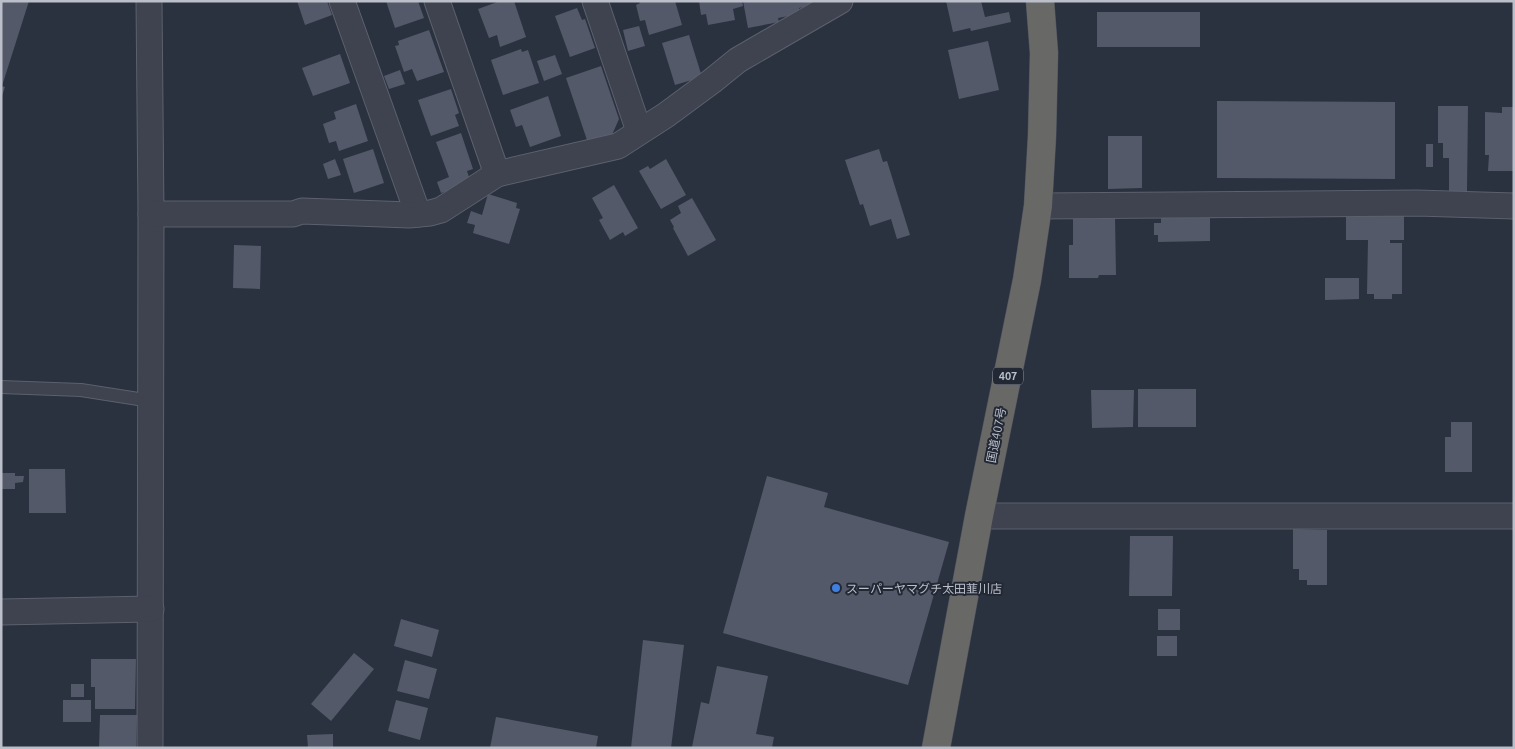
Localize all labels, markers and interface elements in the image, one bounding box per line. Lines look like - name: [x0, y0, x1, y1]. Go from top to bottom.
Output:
- road number: 407: [993, 368, 1023, 384]
- street label: 国道407号: [984, 406, 1008, 464]
- marker: スーパーヤマグチ太田韮川店: [830, 582, 842, 594]
- place label: スーパーヤマグチ太田韮川店: [846, 582, 1002, 595]

